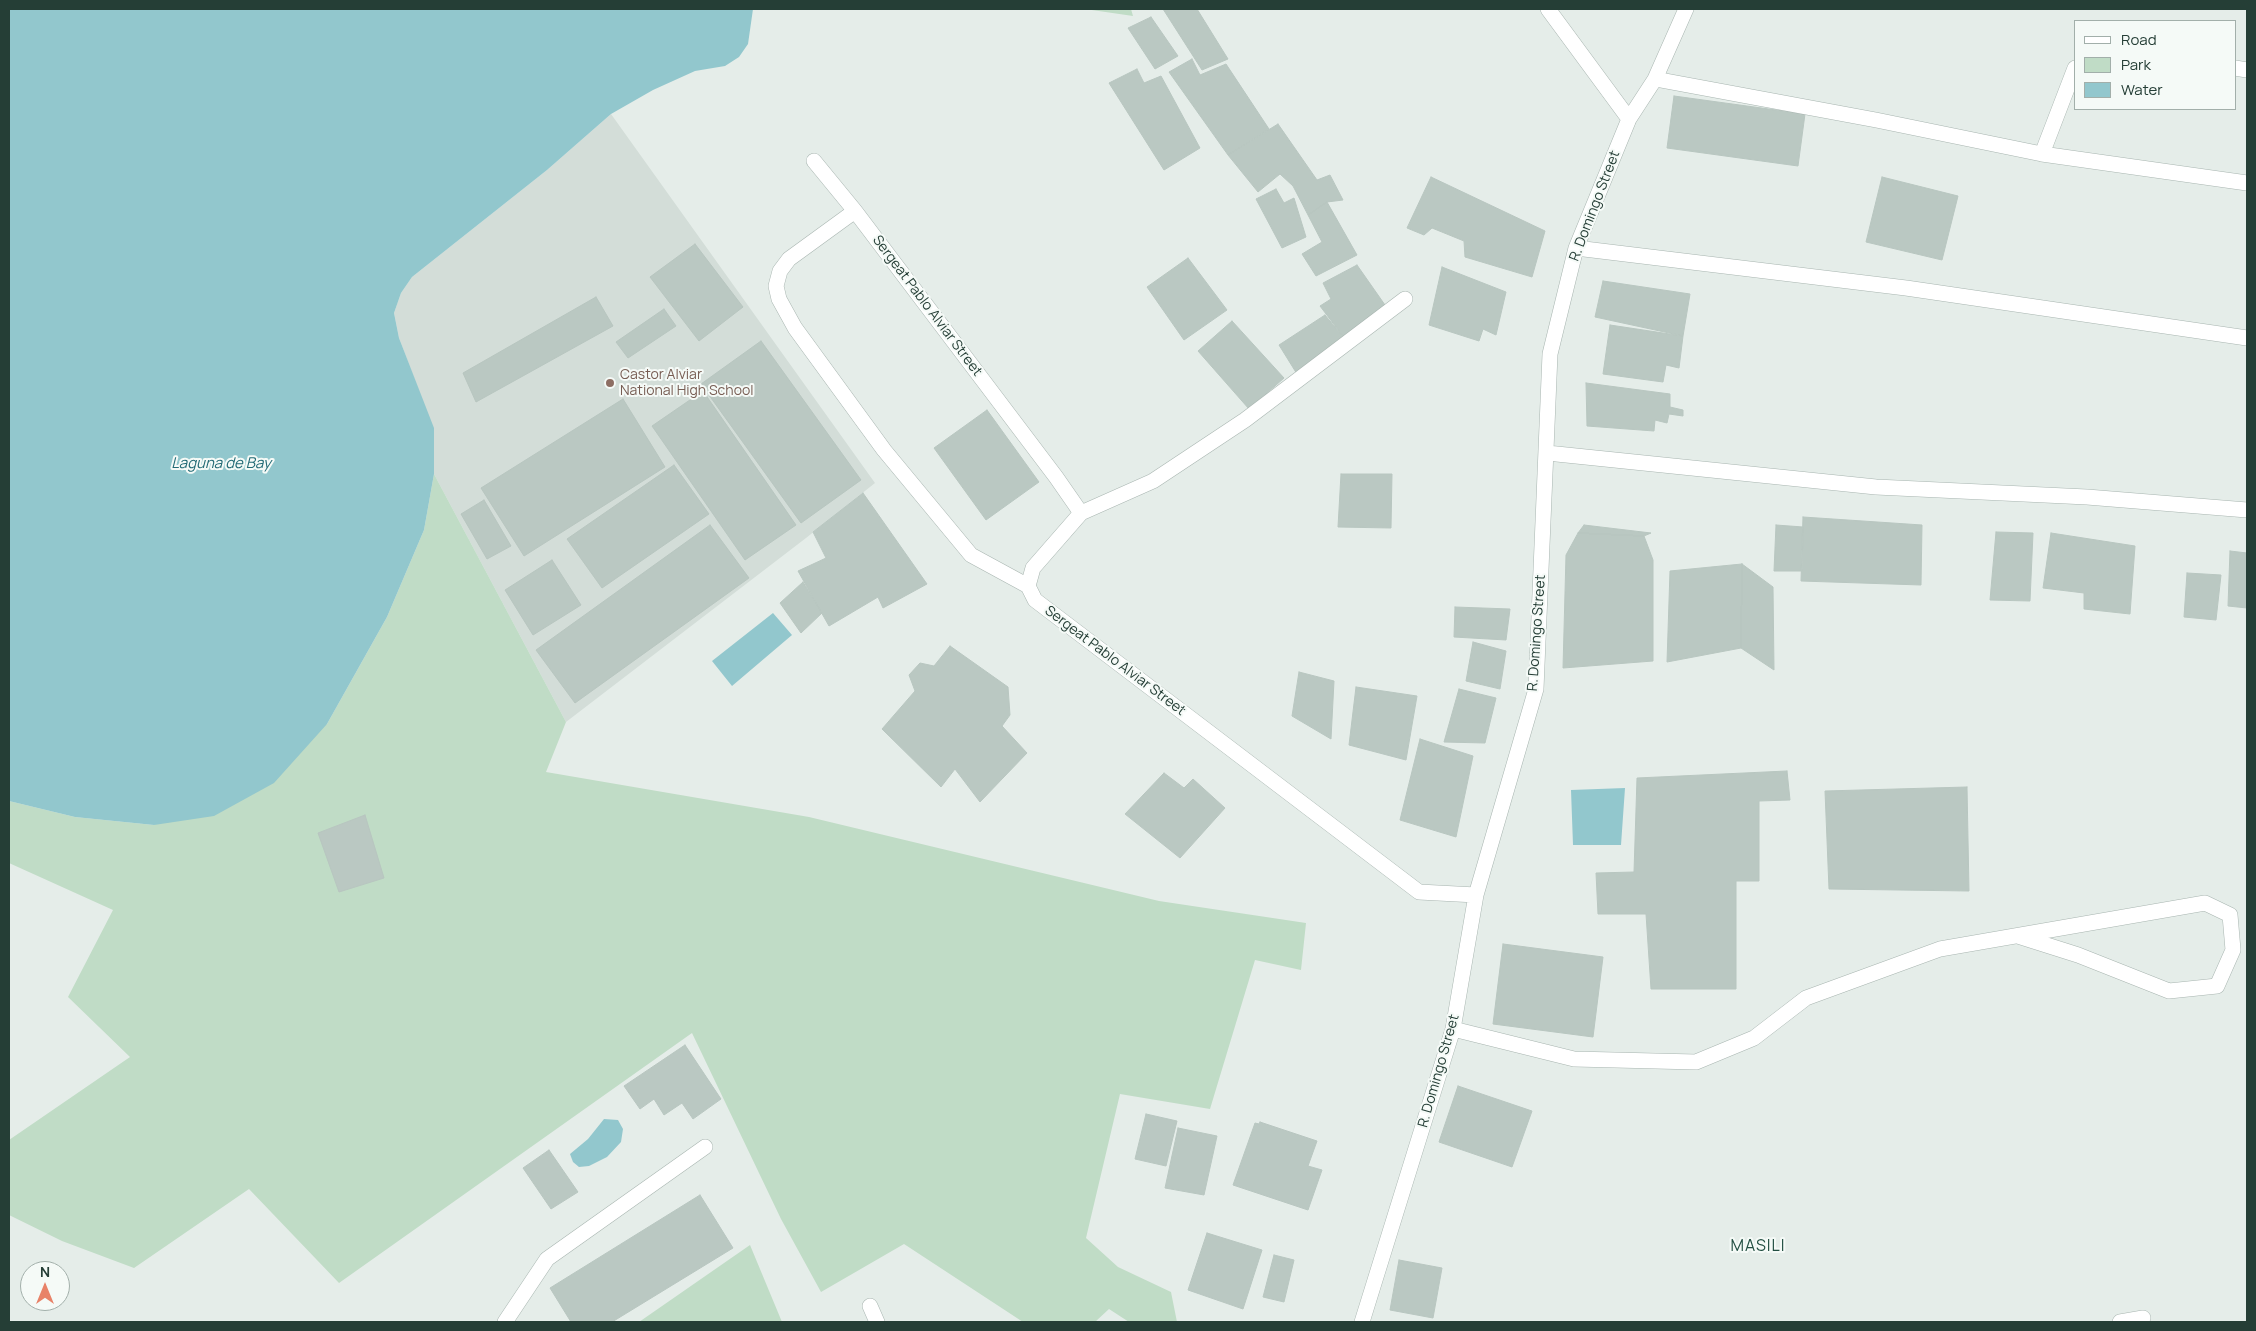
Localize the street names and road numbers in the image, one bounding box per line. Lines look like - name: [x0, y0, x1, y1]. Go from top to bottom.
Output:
- street label: R. Domingo Street: [1566, 148, 1624, 264]
- street label: Sergeat Pablo Alviar Street: [869, 232, 985, 380]
- street label: R. Domingo Street: [1525, 574, 1549, 692]
- street label: Sergeat Pablo Alviar Street: [1041, 603, 1189, 719]
- street label: R. Domingo Street: [1415, 1013, 1463, 1129]

